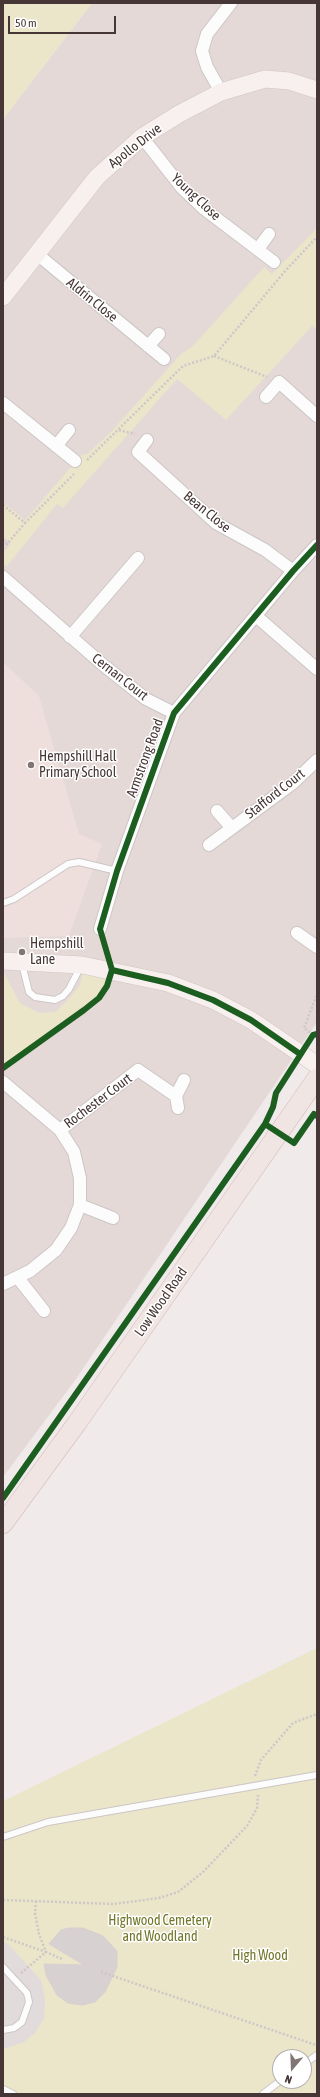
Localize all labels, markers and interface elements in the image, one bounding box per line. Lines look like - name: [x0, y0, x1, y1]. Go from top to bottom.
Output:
- scale bar: [10, 8, 118, 34]
- text: 50 m: [15, 16, 37, 30]
- street label: Apollo Drive: [105, 120, 165, 172]
- street label: Young Close: [168, 170, 224, 224]
- street label: Aldrin Close: [63, 274, 121, 326]
- street label: Bean Close: [180, 488, 234, 536]
- street label: Cernan Court: [89, 650, 151, 704]
- street label: Armstrong Road: [123, 717, 167, 799]
- place label: Hempshill Hall Primary School: [39, 749, 117, 782]
- marker: Hempshill Hall Primary School: [26, 760, 36, 770]
- street label: Stafford Court: [242, 766, 308, 822]
- place label: Hempshill Lane: [30, 936, 84, 968]
- marker: Hempshill Lane: [17, 947, 27, 957]
- street label: Rochester Court: [61, 1070, 135, 1132]
- street label: Low Wood Road: [131, 1264, 191, 1340]
- park label: Highwood Cemetery and Woodland: [108, 1913, 212, 1946]
- park label: High Wood: [232, 1948, 288, 1964]
- north arrow: [272, 2049, 312, 2089]
- text: N: [283, 2073, 293, 2086]

